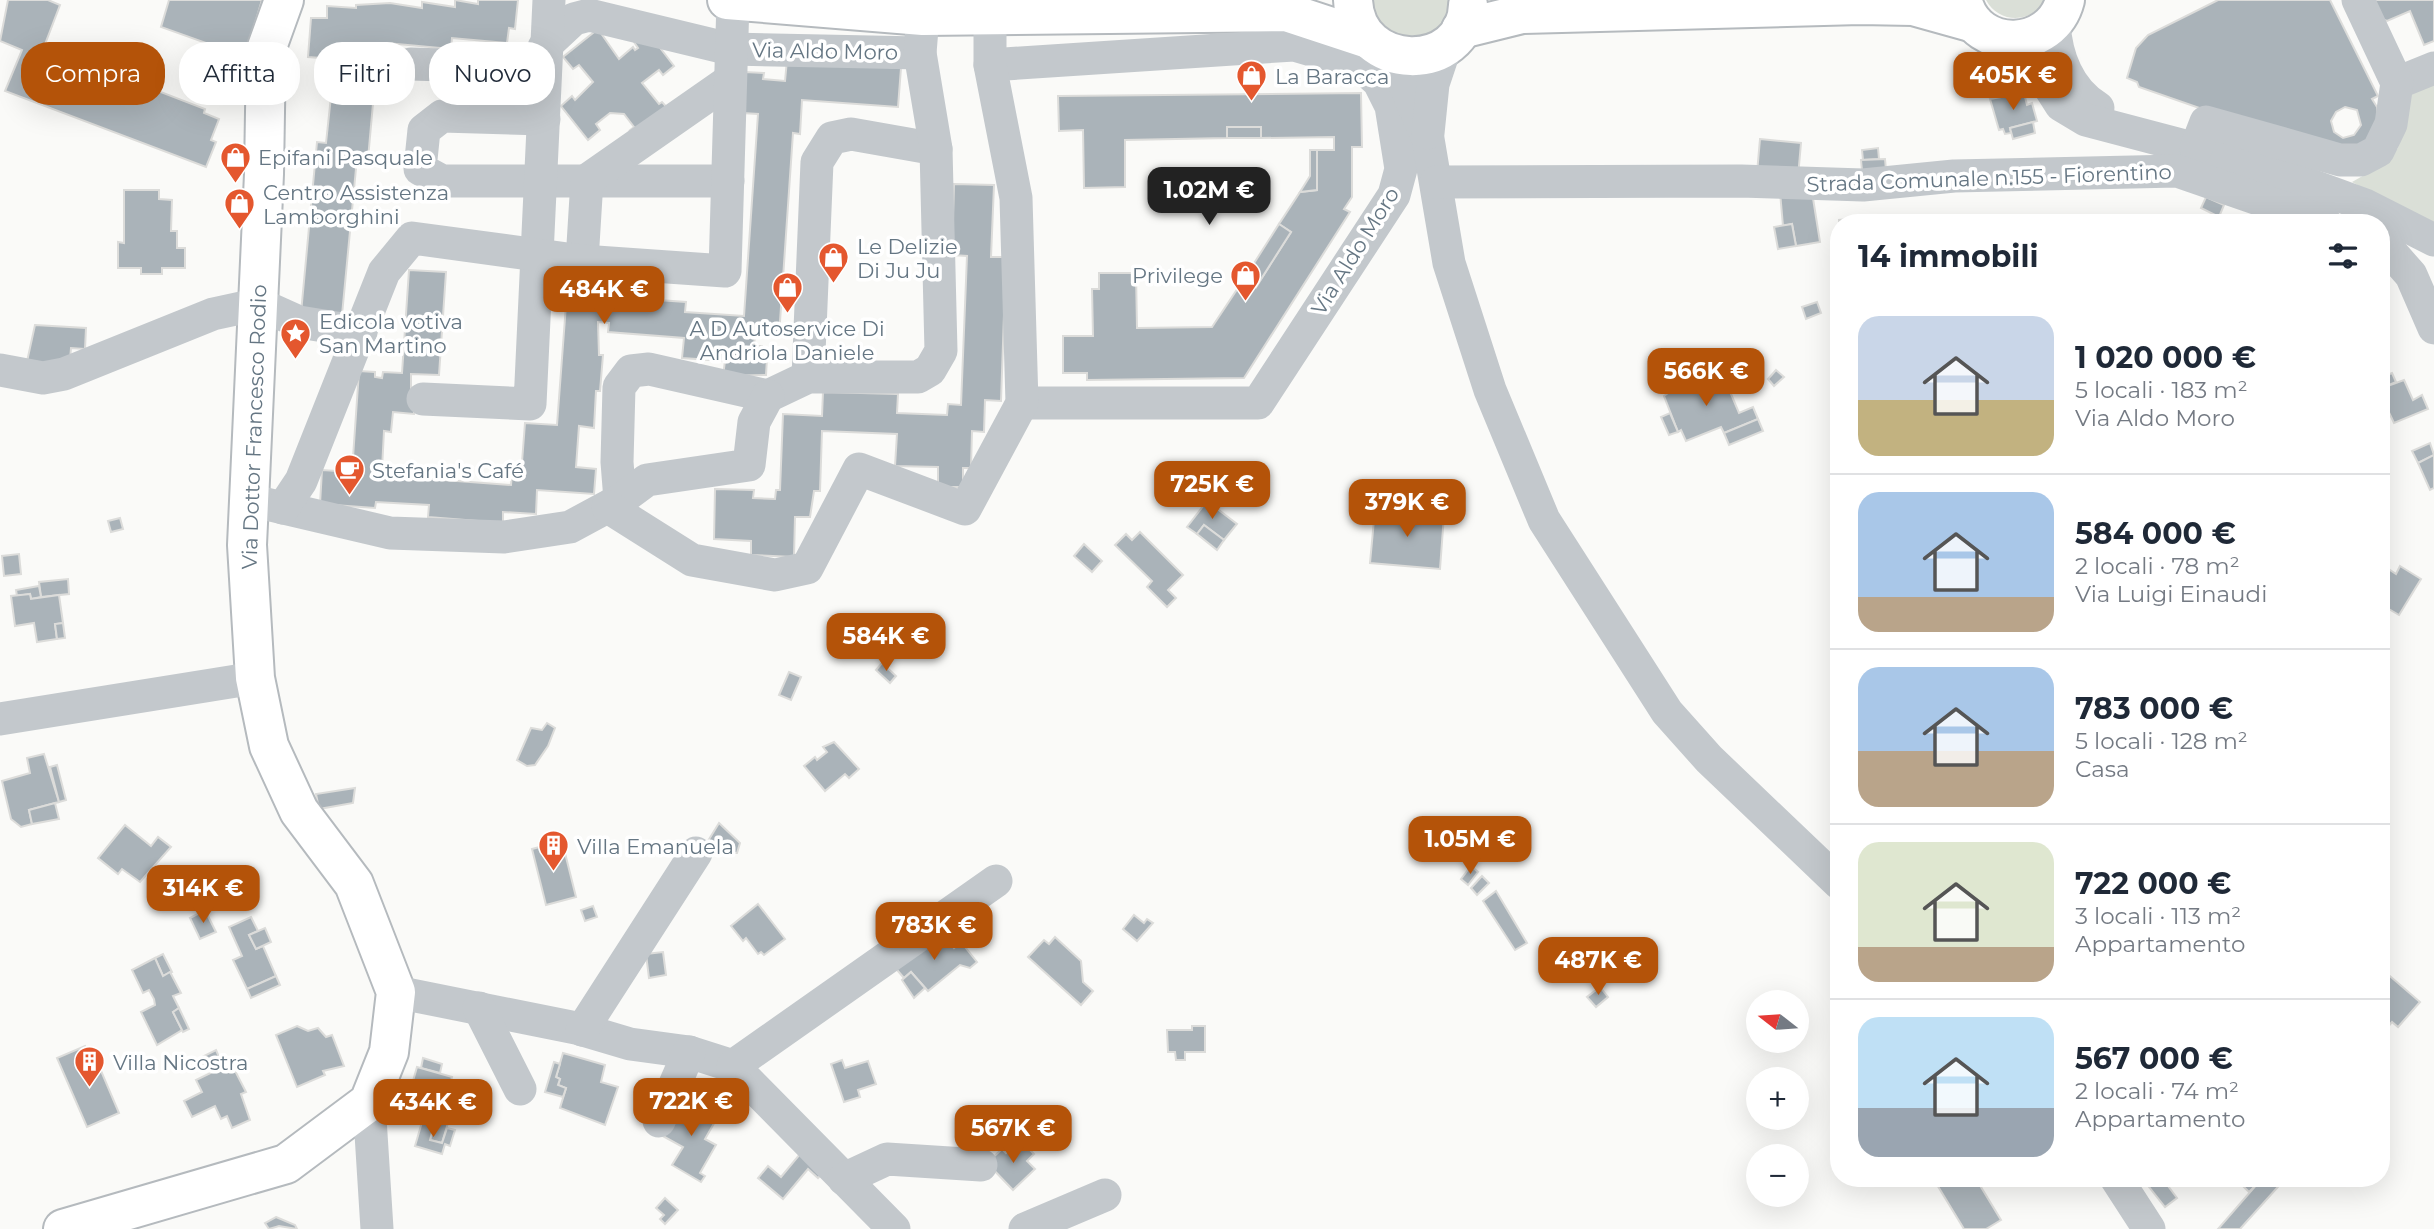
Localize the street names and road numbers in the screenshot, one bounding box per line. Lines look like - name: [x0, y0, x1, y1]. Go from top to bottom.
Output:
- street label: Via Aldo Moro: [752, 37, 898, 65]
- street label: Strada Comunale n.155 - Fiorentino: [1806, 159, 2172, 197]
- street label: Via Aldo Moro: [1306, 182, 1404, 320]
- street label: Via Dottor Francesco Rodio: [237, 284, 271, 570]

